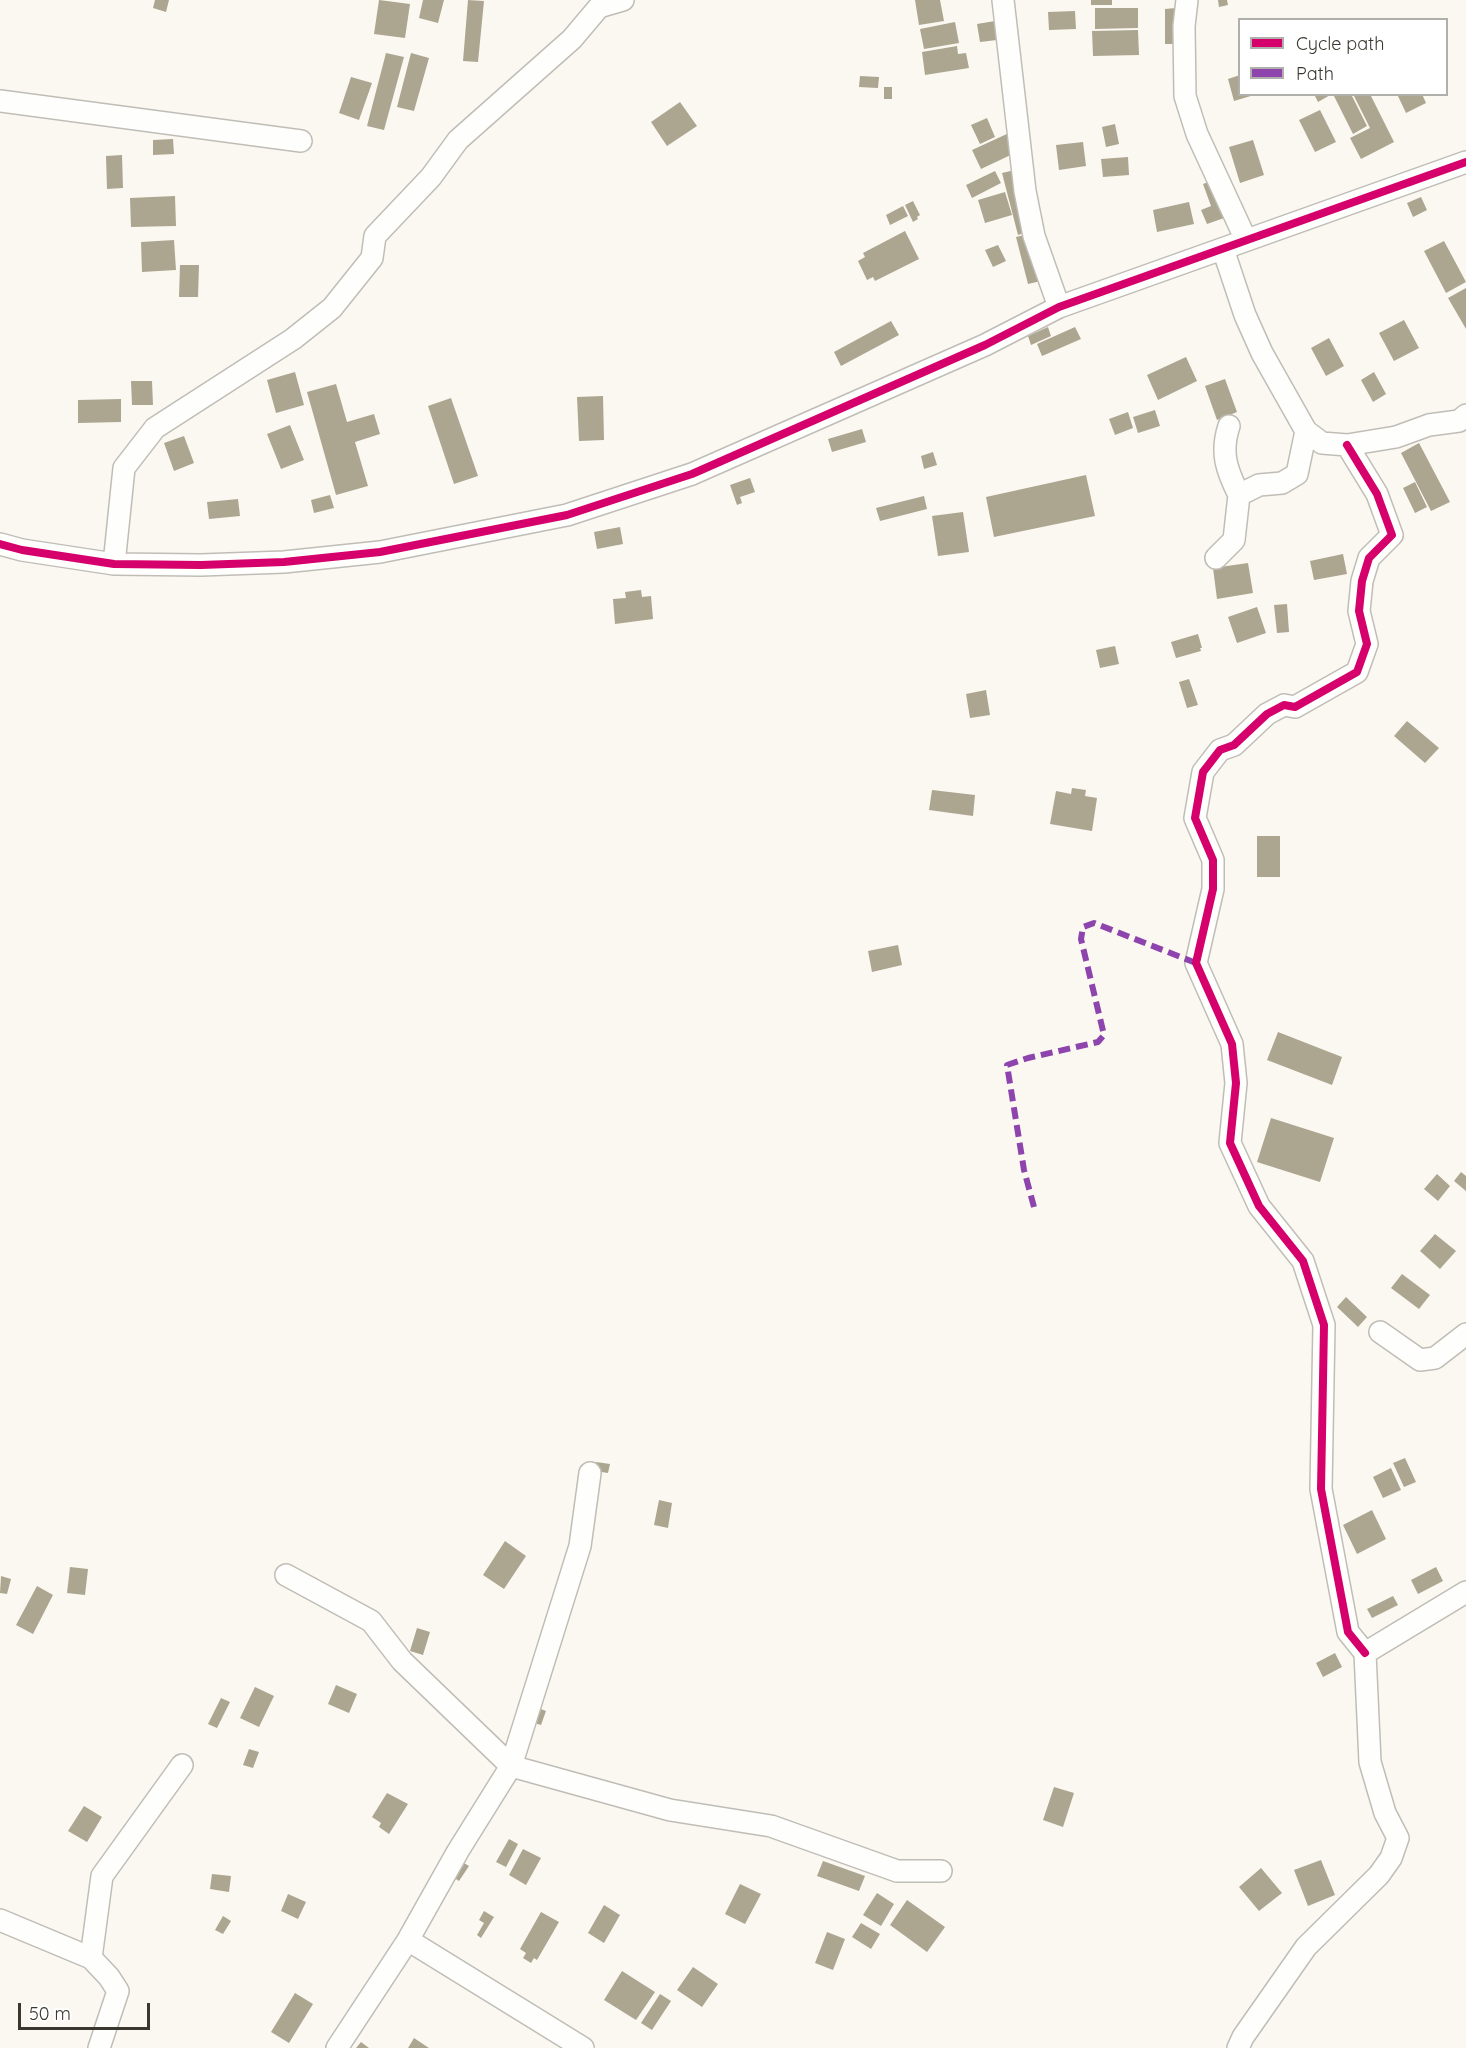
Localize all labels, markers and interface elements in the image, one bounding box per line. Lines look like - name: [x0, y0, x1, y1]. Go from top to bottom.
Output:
- legend: [1238, 18, 1448, 96]
- text: Cycle path: [1296, 32, 1384, 55]
- text: Path: [1296, 62, 1334, 85]
- scale bar: [21, 1991, 153, 2029]
- text: 50 m: [29, 2002, 71, 2025]

